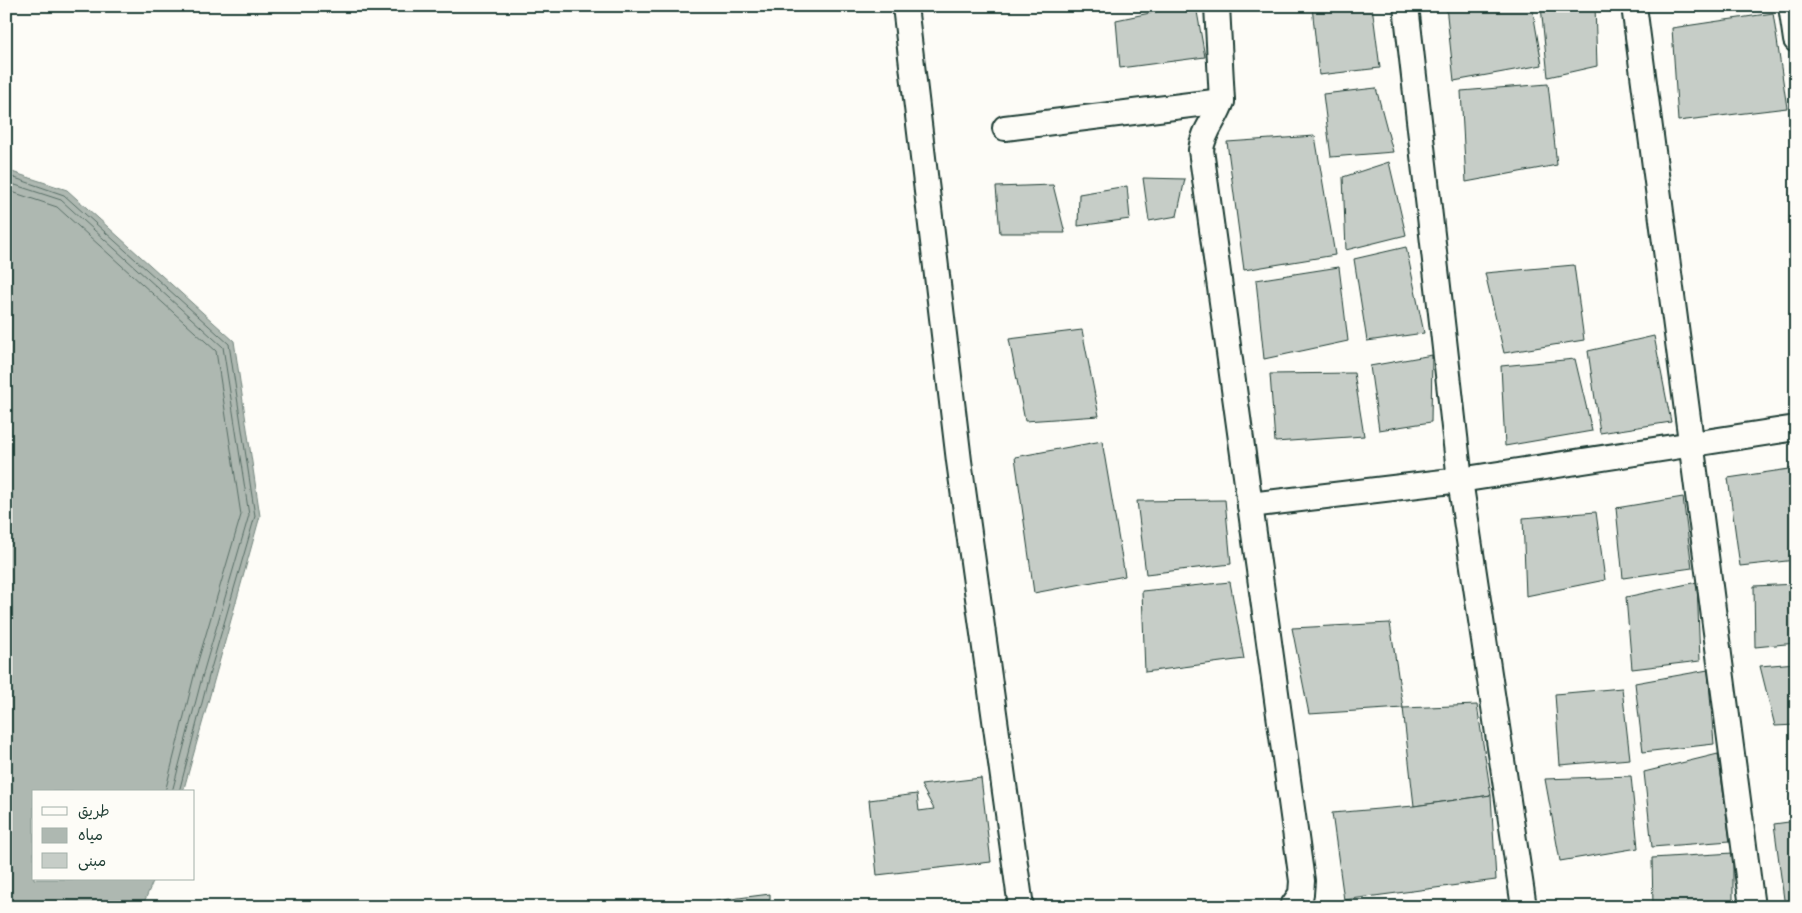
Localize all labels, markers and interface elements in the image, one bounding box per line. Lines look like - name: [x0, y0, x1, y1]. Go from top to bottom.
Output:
- legend: [32, 790, 195, 880]
- text: طريق: [78, 800, 110, 820]
- text: مياه: [78, 824, 103, 844]
- text: مبنى: [78, 850, 106, 871]

